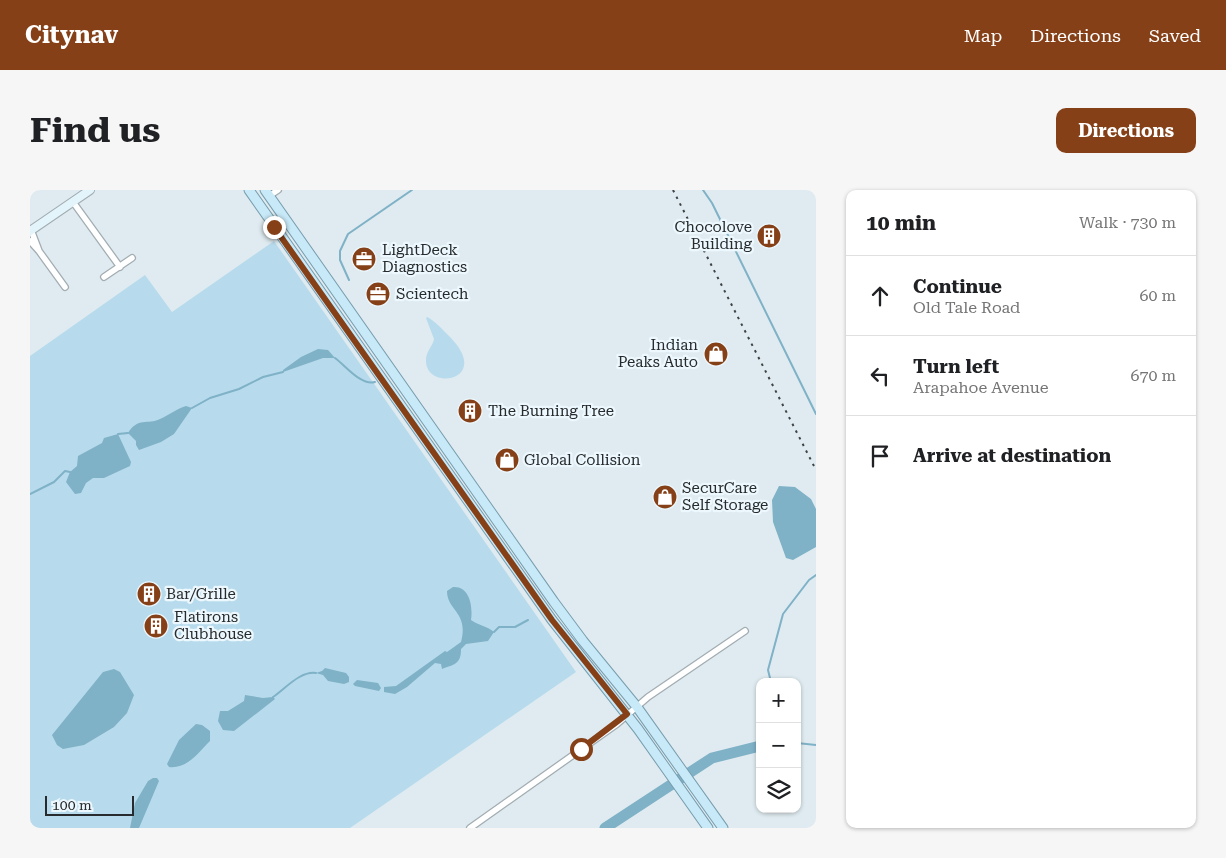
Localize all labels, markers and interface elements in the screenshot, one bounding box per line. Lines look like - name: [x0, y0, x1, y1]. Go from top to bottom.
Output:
- text: Citynav: [25, 21, 118, 49]
- text: Map: [964, 25, 1002, 46]
- text: Directions: [1030, 25, 1121, 46]
- text: Saved: [1149, 25, 1201, 46]
- button: Directions: [1056, 108, 1196, 153]
- text: Find us: [30, 110, 160, 151]
- text: 10 min: [866, 211, 936, 235]
- text: Walk · 730 m: [1079, 213, 1176, 232]
- route end: [263, 216, 286, 239]
- place label: Chocolove Building: [675, 218, 752, 253]
- building icon: Chocolove Building: [756, 223, 782, 249]
- place label: LightDeck Diagnostics: [382, 241, 467, 276]
- office icon: LightDeck Diagnostics: [351, 246, 377, 272]
- text: Continue: [913, 275, 1002, 298]
- office icon: Scientech: [365, 281, 391, 307]
- icon: ahead: [866, 282, 894, 310]
- place label: Scientech: [396, 285, 469, 303]
- text: 60 m: [1139, 286, 1176, 305]
- text: Old Tale Road: [913, 298, 1020, 317]
- place label: Indian Peaks Auto: [618, 336, 698, 371]
- shop icon: Indian Peaks Auto: [703, 341, 729, 367]
- text: Turn left: [913, 355, 999, 378]
- icon: left: [866, 362, 894, 390]
- text: 670 m: [1130, 366, 1176, 385]
- text: Arapahoe Avenue: [913, 378, 1049, 397]
- building icon: The Burning Tree: [457, 398, 483, 424]
- place label: The Burning Tree: [488, 402, 614, 420]
- icon: arrive: [866, 442, 894, 470]
- text: Arrive at destination: [913, 444, 1111, 467]
- shop icon: Global Collision: [494, 447, 520, 473]
- place label: Global Collision: [524, 451, 641, 469]
- place label: SecurCare Self Storage: [682, 479, 768, 514]
- shop icon: SecurCare Self Storage: [652, 484, 678, 510]
- building icon: Bar/Grille: [136, 581, 162, 607]
- place label: Bar/Grille: [166, 585, 236, 603]
- place label: Flatirons Clubhouse: [174, 608, 252, 643]
- building icon: Flatirons Clubhouse: [143, 613, 169, 639]
- map controls: [756, 678, 801, 813]
- button: +: [756, 678, 801, 723]
- button: −: [756, 723, 801, 768]
- route start: [570, 738, 593, 761]
- button: layers: [756, 768, 801, 813]
- scale bar: [45, 793, 134, 816]
- text: 100 m: [52, 797, 92, 813]

